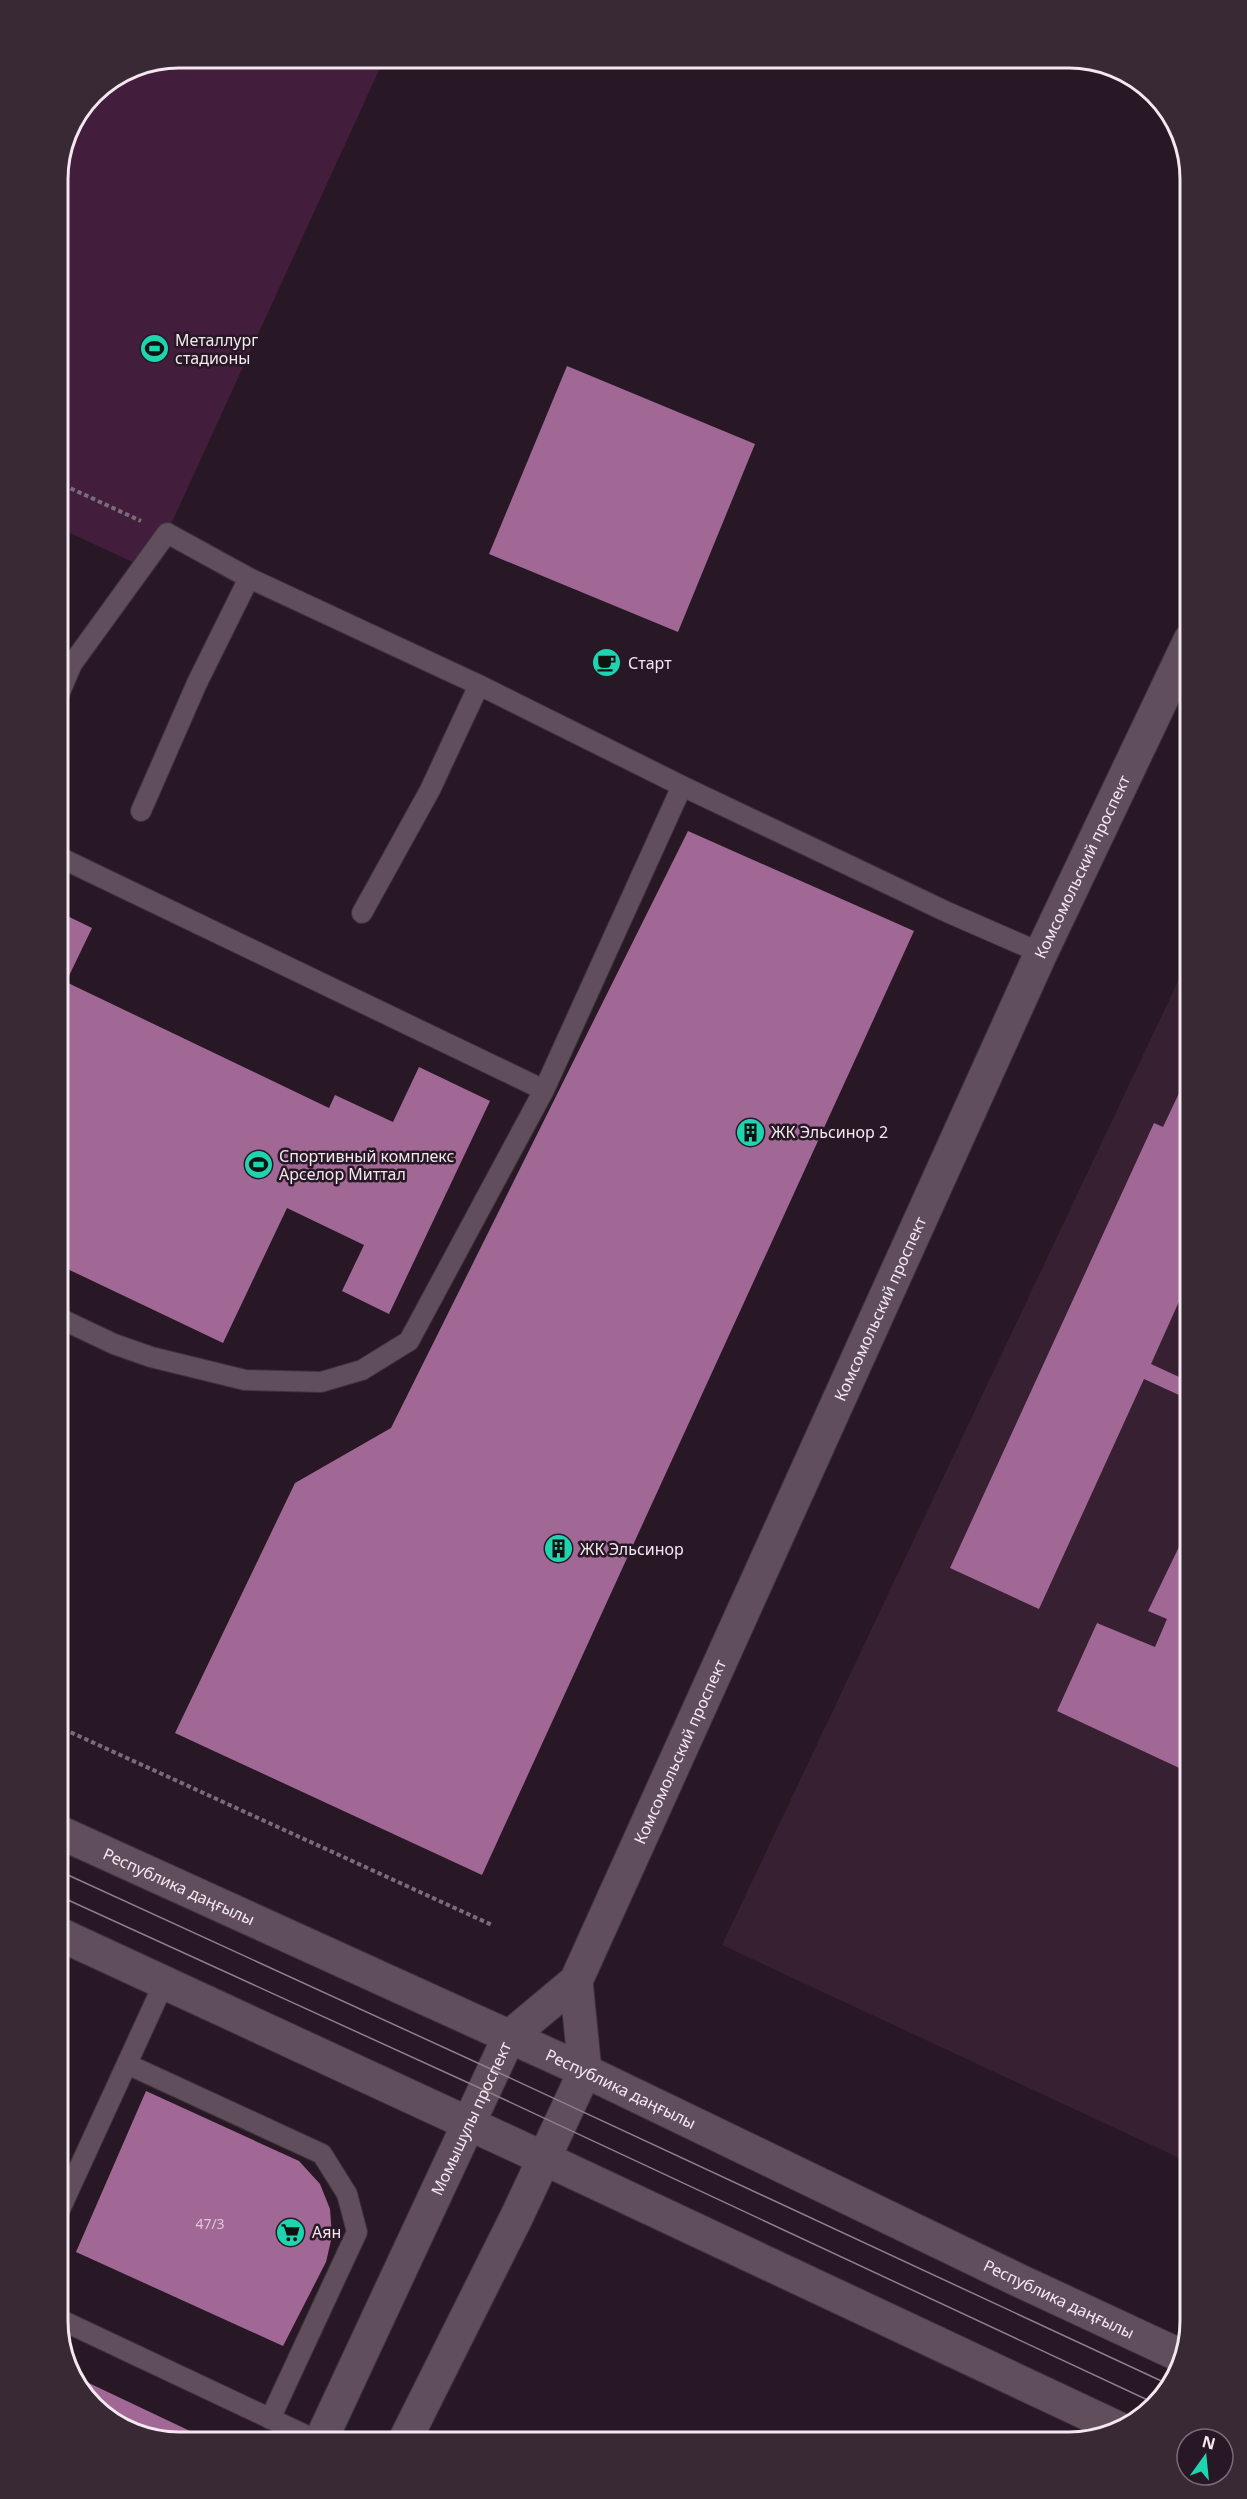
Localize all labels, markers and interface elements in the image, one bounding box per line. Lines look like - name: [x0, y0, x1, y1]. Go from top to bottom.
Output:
- place label: Металлург стадионы: [175, 329, 258, 369]
- sports icon: Металлург стадионы: [138, 333, 170, 365]
- cafe icon: Старт: [591, 647, 623, 679]
- place label: Старт: [628, 652, 672, 674]
- street label: Комсомольский проспект: [1029, 771, 1135, 962]
- building icon: ЖК Эльсинор 2: [734, 1116, 766, 1148]
- place label: ЖК Эльсинор 2: [771, 1121, 888, 1143]
- place label: Спортивный комплекс Арселор Миттал: [279, 1145, 455, 1185]
- sports icon: Спортивный комплекс Арселор Миттал: [242, 1149, 274, 1181]
- street label: Комсомольский проспект: [829, 1212, 932, 1405]
- building icon: ЖК Эльсинор: [543, 1533, 575, 1565]
- place label: ЖК Эльсинор: [580, 1538, 684, 1560]
- street label: Комсомольский проспект: [628, 1655, 731, 1847]
- street label: Республика даңғылы: [100, 1842, 258, 1930]
- street label: Момышулы проспект: [426, 2038, 517, 2199]
- street label: Республика даңғылы: [542, 2044, 700, 2134]
- house number: 47/3: [195, 2214, 225, 2233]
- supermarket icon: Аян: [275, 2216, 307, 2248]
- place label: Аян: [312, 2221, 341, 2243]
- street label: Республика даңғылы: [980, 2254, 1138, 2344]
- north arrow: [1175, 2427, 1235, 2487]
- text: N: [1200, 2430, 1218, 2455]

